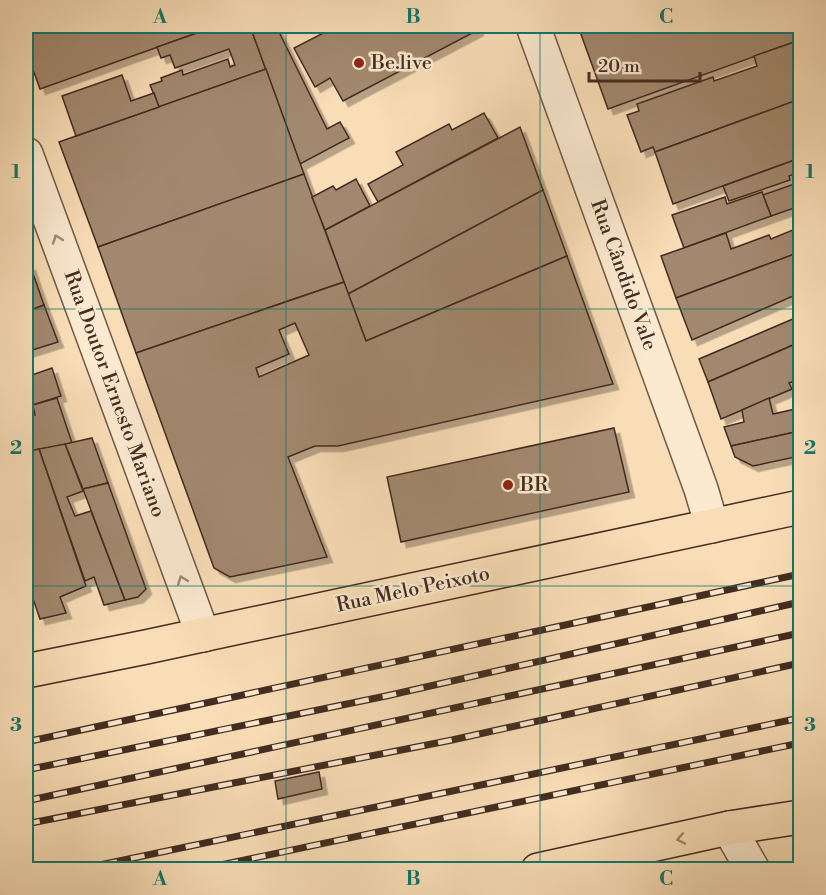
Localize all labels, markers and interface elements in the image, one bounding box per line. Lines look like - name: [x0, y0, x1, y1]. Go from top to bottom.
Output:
- text: A: [152, 5, 168, 30]
- text: B: [405, 5, 421, 30]
- text: C: [659, 5, 673, 30]
- scale bar: [589, 45, 700, 83]
- place label: Be.live: [370, 51, 432, 76]
- text: 20 m: [598, 55, 640, 78]
- marker: Be.live: [352, 56, 366, 70]
- text: 1: [11, 160, 21, 185]
- text: 1: [805, 160, 815, 185]
- street label: Rua Cândido Vale: [584, 196, 662, 354]
- one-way arrow: [52, 234, 64, 245]
- street label: Rua Doutor Ernesto Mariano: [58, 267, 170, 521]
- text: 2: [10, 436, 22, 461]
- text: 2: [804, 436, 816, 461]
- place label: BR: [519, 473, 549, 498]
- marker: BR: [501, 478, 515, 492]
- street label: Rua Melo Peixoto: [334, 562, 492, 618]
- one-way arrow: [177, 575, 190, 586]
- text: 3: [10, 713, 22, 738]
- text: 3: [804, 713, 816, 738]
- one-way arrow: [676, 831, 686, 844]
- text: A: [152, 867, 168, 892]
- text: B: [405, 867, 421, 892]
- text: C: [659, 867, 673, 892]

